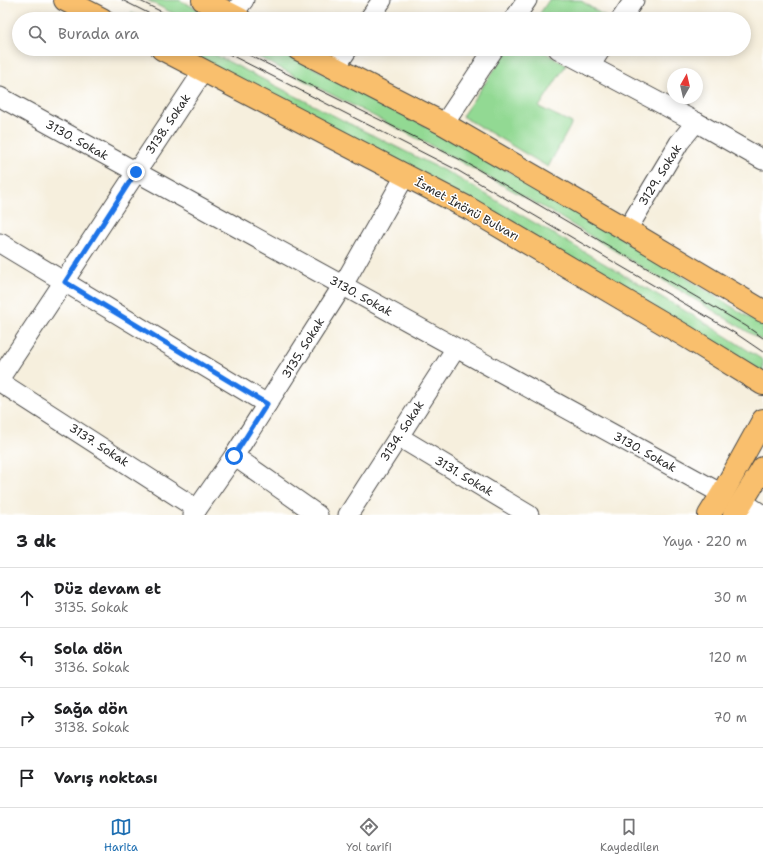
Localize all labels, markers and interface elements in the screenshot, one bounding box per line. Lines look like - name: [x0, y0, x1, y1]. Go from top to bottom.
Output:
- search box: [12, 12, 751, 56]
- icon: search: [26, 23, 48, 45]
- text: Burada ara: [58, 24, 139, 44]
- north arrow: [667, 68, 703, 104]
- street label: 3138. Sokak: [142, 91, 194, 157]
- street label: 3130. Sokak: [43, 116, 111, 164]
- street label: 3129. Sokak: [635, 141, 685, 209]
- route end: [127, 163, 145, 181]
- street label: İsmet İnönü Bulvarı: [412, 174, 522, 244]
- street label: 3130. Sokak: [327, 272, 395, 320]
- street label: 3135. Sokak: [278, 315, 328, 381]
- street label: 3134. Sokak: [376, 397, 428, 464]
- street label: 3137. Sokak: [66, 420, 132, 470]
- street label: 3130. Sokak: [611, 428, 679, 476]
- route start: [225, 447, 243, 465]
- street label: 3131. Sokak: [432, 452, 496, 500]
- text: 3 dk: [16, 530, 56, 552]
- text: Yaya · 220 m: [663, 533, 747, 550]
- text: Düz devam et: [54, 579, 161, 599]
- icon: ahead: [16, 587, 38, 609]
- text: 30 m: [713, 589, 747, 606]
- text: 3135. Sokak: [54, 599, 129, 616]
- text: Sola dön: [54, 639, 123, 659]
- icon: left: [16, 647, 38, 669]
- text: 120 m: [709, 649, 747, 666]
- text: 3136. Sokak: [54, 659, 130, 676]
- text: Sağa dön: [54, 699, 128, 719]
- icon: right: [16, 707, 38, 729]
- text: 70 m: [713, 709, 747, 726]
- text: 3138. Sokak: [54, 719, 130, 736]
- icon: arrive: [16, 767, 38, 789]
- text: Varış noktası: [54, 768, 158, 788]
- tab: Harita: [104, 816, 138, 855]
- tab: Yol tarifi: [346, 816, 392, 855]
- tab: Kaydedilen: [600, 816, 659, 855]

